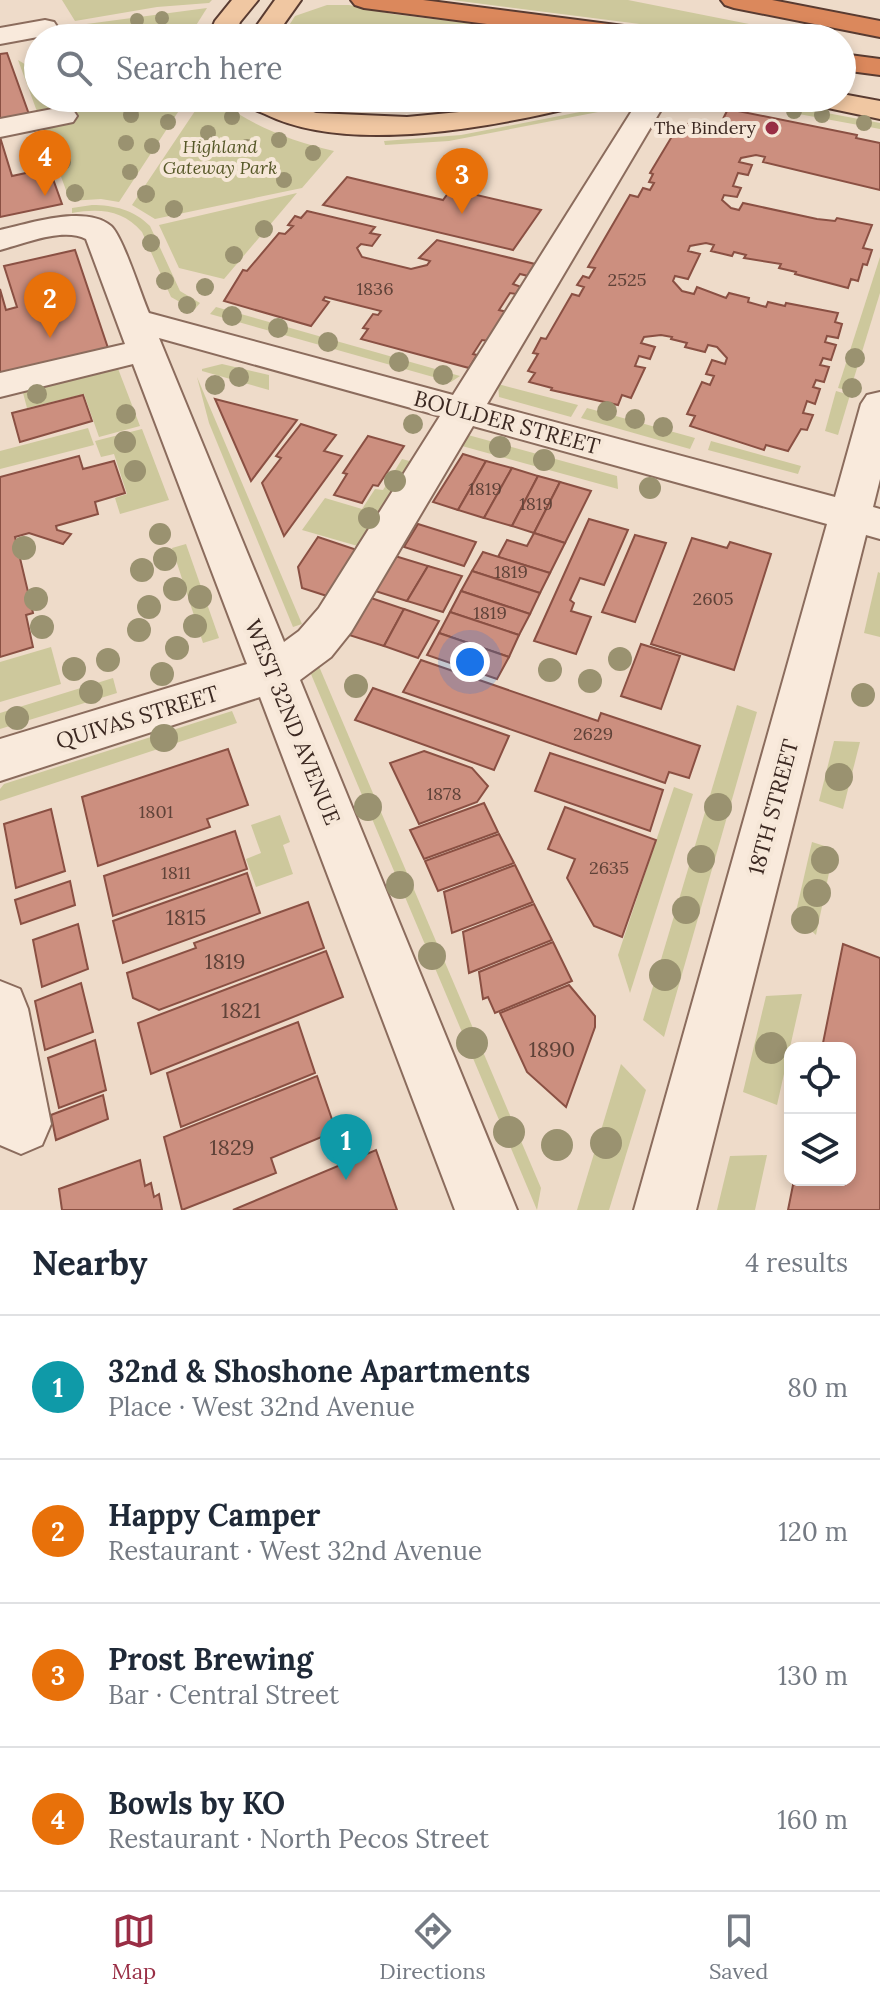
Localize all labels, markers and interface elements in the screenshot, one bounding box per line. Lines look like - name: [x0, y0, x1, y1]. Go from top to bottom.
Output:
- search box: [24, 24, 856, 112]
- icon: search: [52, 46, 96, 90]
- text: Search here: [116, 49, 283, 87]
- place label: The Bindery: [654, 116, 756, 139]
- marker: The Bindery: [763, 119, 781, 137]
- pin: 4: [19, 130, 71, 196]
- park label: Highland Gateway Park: [163, 135, 277, 179]
- pin: 3: [436, 148, 488, 214]
- house number: 2525: [608, 268, 646, 291]
- pin: 2: [24, 272, 76, 338]
- house number: 1836: [356, 277, 394, 300]
- street label: BOULDER STREET: [411, 384, 603, 460]
- house number: 1819: [468, 477, 502, 500]
- house number: 1819: [519, 492, 553, 515]
- house number: 1819: [494, 560, 528, 583]
- house number: 2605: [692, 587, 734, 610]
- house number: 1819: [473, 601, 507, 624]
- street label: WEST 32ND AVENUE: [239, 615, 347, 829]
- your location: [450, 642, 490, 682]
- street label: QUIVAS STREET: [52, 679, 222, 755]
- house number: 2629: [573, 722, 613, 745]
- street label: 18TH STREET: [741, 736, 805, 878]
- house number: 1878: [426, 782, 462, 805]
- house number: 1801: [139, 800, 173, 823]
- house number: 2635: [589, 856, 629, 879]
- house number: 1811: [161, 861, 191, 884]
- house number: 1815: [166, 903, 206, 931]
- house number: 1819: [204, 947, 246, 975]
- house number: 1821: [221, 996, 261, 1024]
- house number: 1890: [529, 1035, 575, 1063]
- map controls: [784, 1042, 856, 1186]
- button: locate: [784, 1042, 856, 1114]
- pin: 1: [320, 1114, 372, 1180]
- button: layers: [784, 1114, 856, 1186]
- house number: 1829: [210, 1133, 254, 1161]
- text: Nearby: [32, 1241, 148, 1284]
- text: 4 results: [745, 1246, 848, 1279]
- text: 32nd & Shoshone Apartments: [108, 1352, 530, 1390]
- text: 1: [53, 1371, 63, 1404]
- text: 80 m: [787, 1371, 848, 1404]
- text: Place · West 32nd Avenue: [108, 1390, 415, 1423]
- text: Happy Camper: [108, 1496, 320, 1534]
- text: 2: [51, 1515, 65, 1548]
- text: 120 m: [778, 1515, 848, 1548]
- text: Restaurant · West 32nd Avenue: [108, 1534, 482, 1567]
- text: Prost Brewing: [108, 1640, 313, 1678]
- text: 3: [51, 1659, 65, 1692]
- text: 130 m: [778, 1659, 848, 1692]
- text: Bar · Central Street: [108, 1678, 339, 1711]
- text: Bowls by KO: [108, 1784, 285, 1822]
- text: 4: [51, 1803, 65, 1836]
- text: 160 m: [777, 1803, 848, 1836]
- text: Restaurant · North Pecos Street: [108, 1822, 489, 1855]
- tab: Map: [112, 1909, 156, 1985]
- tab: Directions: [379, 1909, 486, 1985]
- tab: Saved: [709, 1909, 768, 1985]

